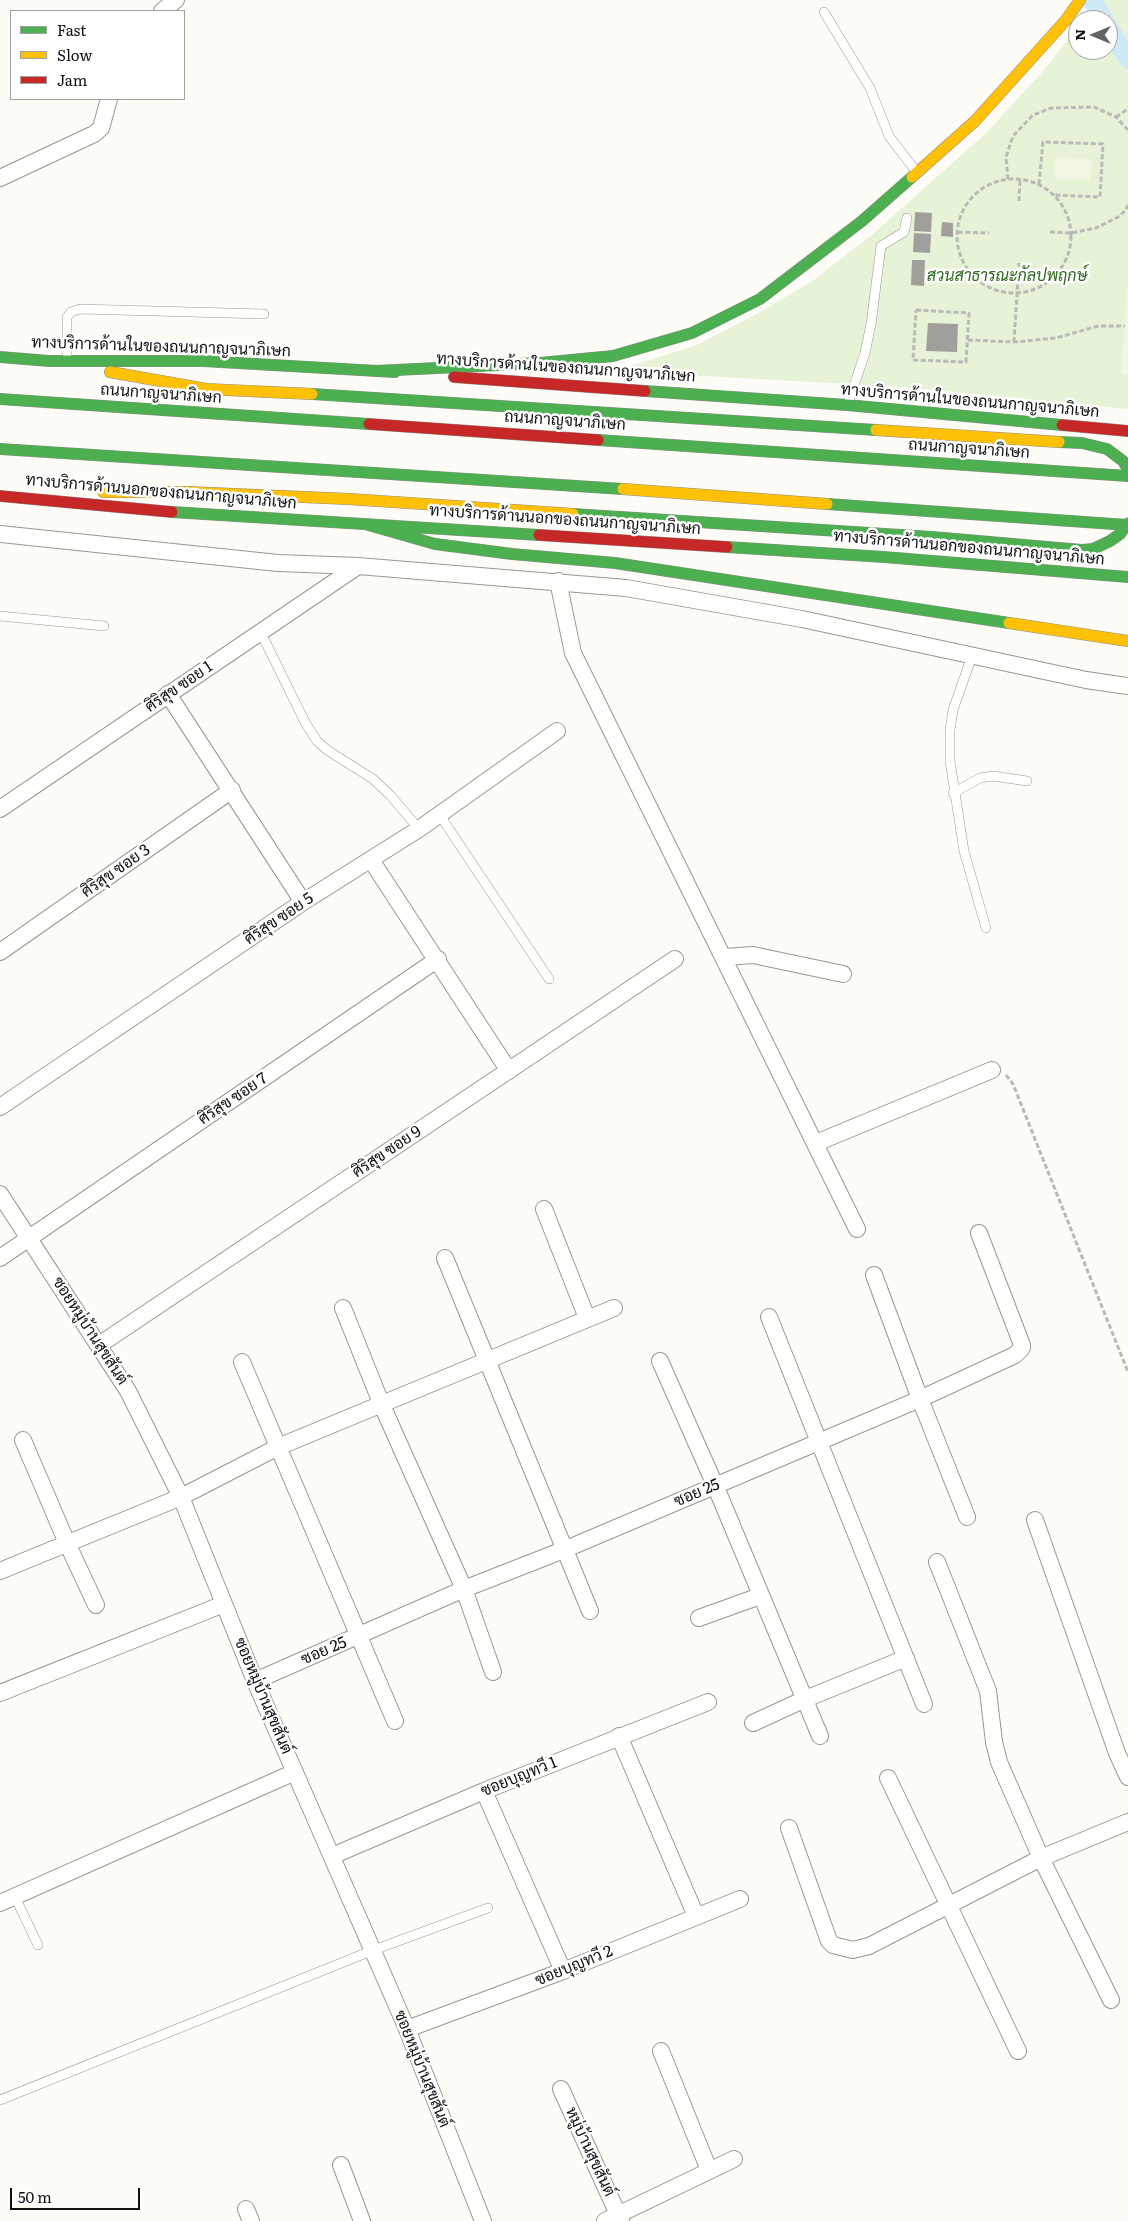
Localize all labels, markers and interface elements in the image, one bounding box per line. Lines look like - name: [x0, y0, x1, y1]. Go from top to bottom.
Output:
- legend: [10, 10, 185, 100]
- north arrow: [1068, 10, 1118, 60]
- text: Fast: [57, 18, 86, 41]
- text: N: [1069, 29, 1089, 41]
- text: Slow: [57, 43, 92, 66]
- text: Jam: [57, 68, 87, 91]
- park label: สวนสาธารณะกัลปพฤกษ์: [927, 266, 1087, 286]
- street label: ทางบริการด้านในของถนนกาญจนาภิเษก: [31, 333, 291, 361]
- street label: ทางบริการด้านในของถนนกาญจนาภิเษก: [436, 349, 696, 387]
- street label: ถนนกาญจนาภิเษก: [100, 380, 222, 408]
- street label: ทางบริการด้านในของถนนกาญจนาภิเษก: [840, 380, 1100, 422]
- street label: ถนนกาญจนาภิเษก: [504, 407, 626, 435]
- street label: ถนนกาญจนาภิเษก: [908, 435, 1030, 463]
- street label: ทางบริการด้านนอกของถนนกาญจนาภิเษก: [25, 471, 297, 513]
- street label: ทางบริการด้านนอกของถนนกาญจนาภิเษก: [428, 501, 702, 539]
- street label: ทางบริการด้านนอกของถนนกาญจนาภิเษก: [833, 527, 1105, 569]
- street label: ศิริสุข ซอย 1: [142, 657, 216, 717]
- street label: ศิริสุข ซอย 3: [78, 840, 154, 902]
- street label: ศิริสุข ซอย 5: [241, 889, 317, 949]
- street label: ศิริสุข ซอย 7: [195, 1069, 271, 1129]
- street label: ศิริสุข ซอย 9: [349, 1122, 425, 1182]
- street label: ซอยหมู่บ้านสุขสันต์: [48, 1274, 132, 1388]
- street label: ซอย 25: [671, 1475, 723, 1511]
- street label: ซอย 25: [298, 1633, 350, 1669]
- street label: ซอยหมู่บ้านสุขสันต์: [230, 1635, 296, 1757]
- street label: ซอยบุญทวี 1: [478, 1753, 560, 1801]
- street label: ซอยบุญทวี 2: [532, 1942, 616, 1990]
- street label: ซอยหมู่บ้านสุขสันต์: [390, 2008, 454, 2130]
- street label: หมู่บ้านสุขสันต์: [561, 2104, 619, 2200]
- scale bar: [12, 2178, 142, 2210]
- text: 50 m: [18, 2185, 52, 2208]

